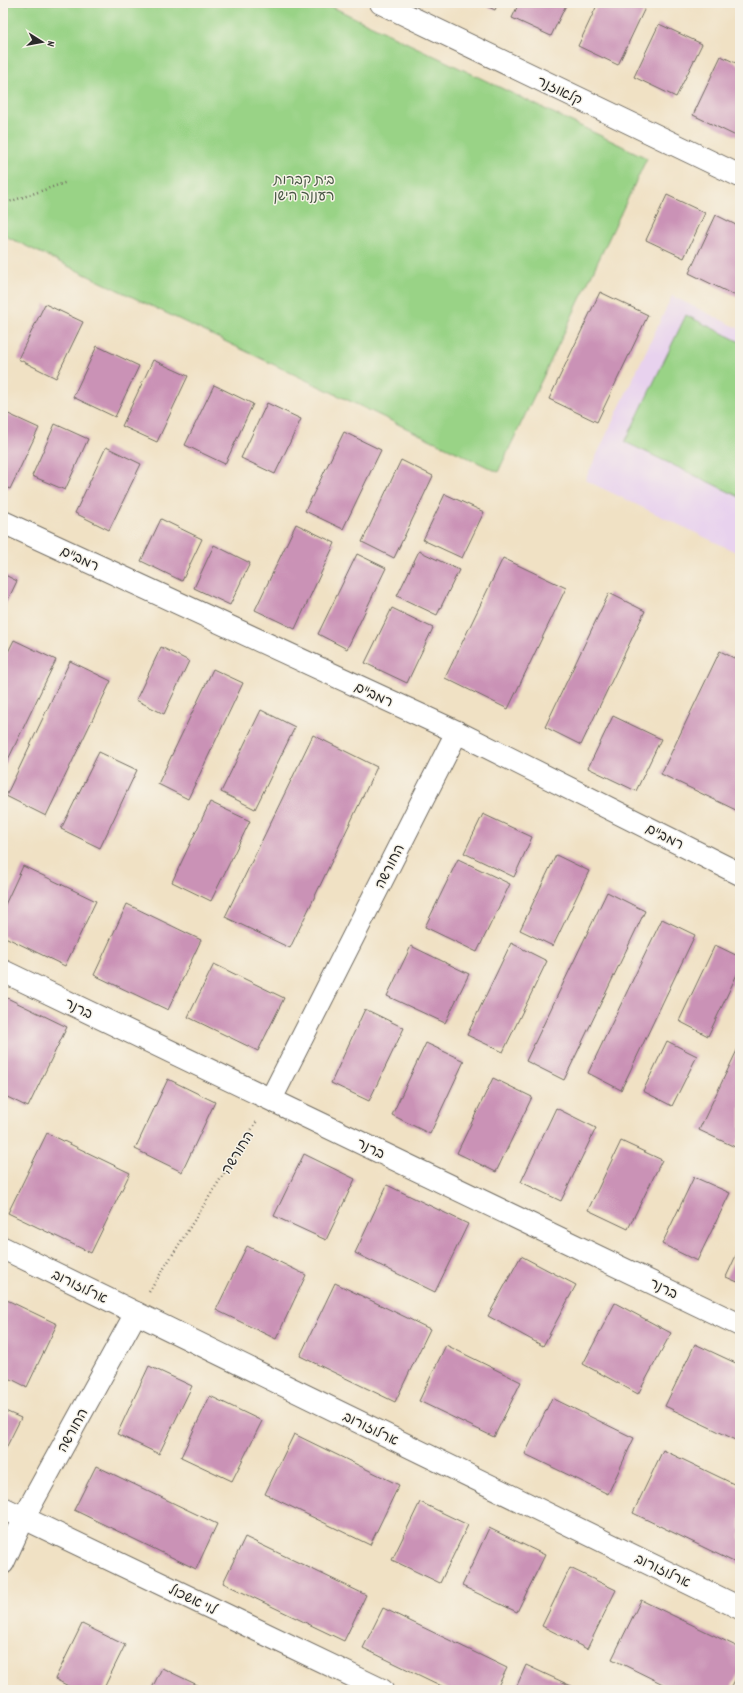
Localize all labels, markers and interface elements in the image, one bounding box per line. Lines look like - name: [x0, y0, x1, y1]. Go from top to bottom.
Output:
- north arrow: [22, 22, 62, 62]
- text: N: [41, 39, 58, 48]
- street label: קלאוזנר: [533, 72, 585, 111]
- park label: בית קברות רעננה הישן: [272, 171, 335, 207]
- street label: רמב"ם: [57, 542, 102, 577]
- street label: רמב"ם: [351, 678, 396, 713]
- street label: רמב"ם: [642, 820, 687, 856]
- street label: החורשה: [371, 841, 411, 893]
- street label: ברנר: [61, 994, 96, 1025]
- street label: החורשה: [218, 1127, 260, 1179]
- street label: ברנר: [353, 1134, 388, 1165]
- street label: ארלוזורוב: [48, 1266, 110, 1310]
- street label: ברנר: [646, 1274, 681, 1305]
- street label: החורשה: [53, 1405, 94, 1457]
- street label: ארלוזורוב: [339, 1408, 401, 1452]
- street label: ארלוזורוב: [631, 1550, 693, 1594]
- street label: לוי אשכול: [165, 1581, 220, 1621]

